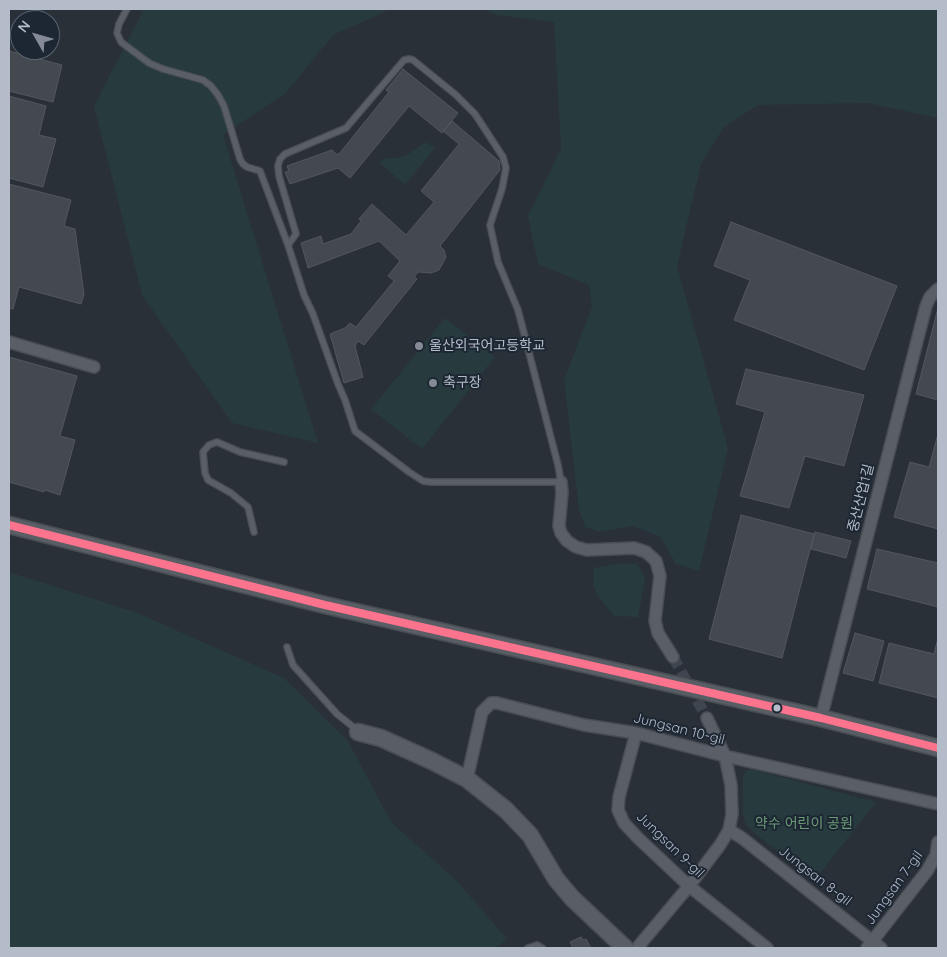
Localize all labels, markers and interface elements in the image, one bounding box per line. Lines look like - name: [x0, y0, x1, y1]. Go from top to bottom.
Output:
- north arrow: [10, 10, 60, 60]
- text: N: [14, 17, 34, 36]
- place label: 울산외국어고등학교: [429, 338, 545, 354]
- marker: 울산외국어고등학교: [413, 340, 425, 352]
- place label: 축구장: [443, 375, 482, 391]
- marker: 축구장: [427, 377, 439, 389]
- street label: 중산산업1길: [844, 462, 878, 534]
- unlabelled marker: [772, 703, 782, 713]
- street label: Jungsan 10-gil: [632, 710, 726, 748]
- street label: Jungsan 9-gil: [633, 808, 707, 882]
- park label: 약수 어린이 공원: [755, 816, 853, 832]
- street label: Jungsan 8-gil: [775, 842, 855, 910]
- street label: Jungsan 7-gil: [862, 848, 926, 928]

